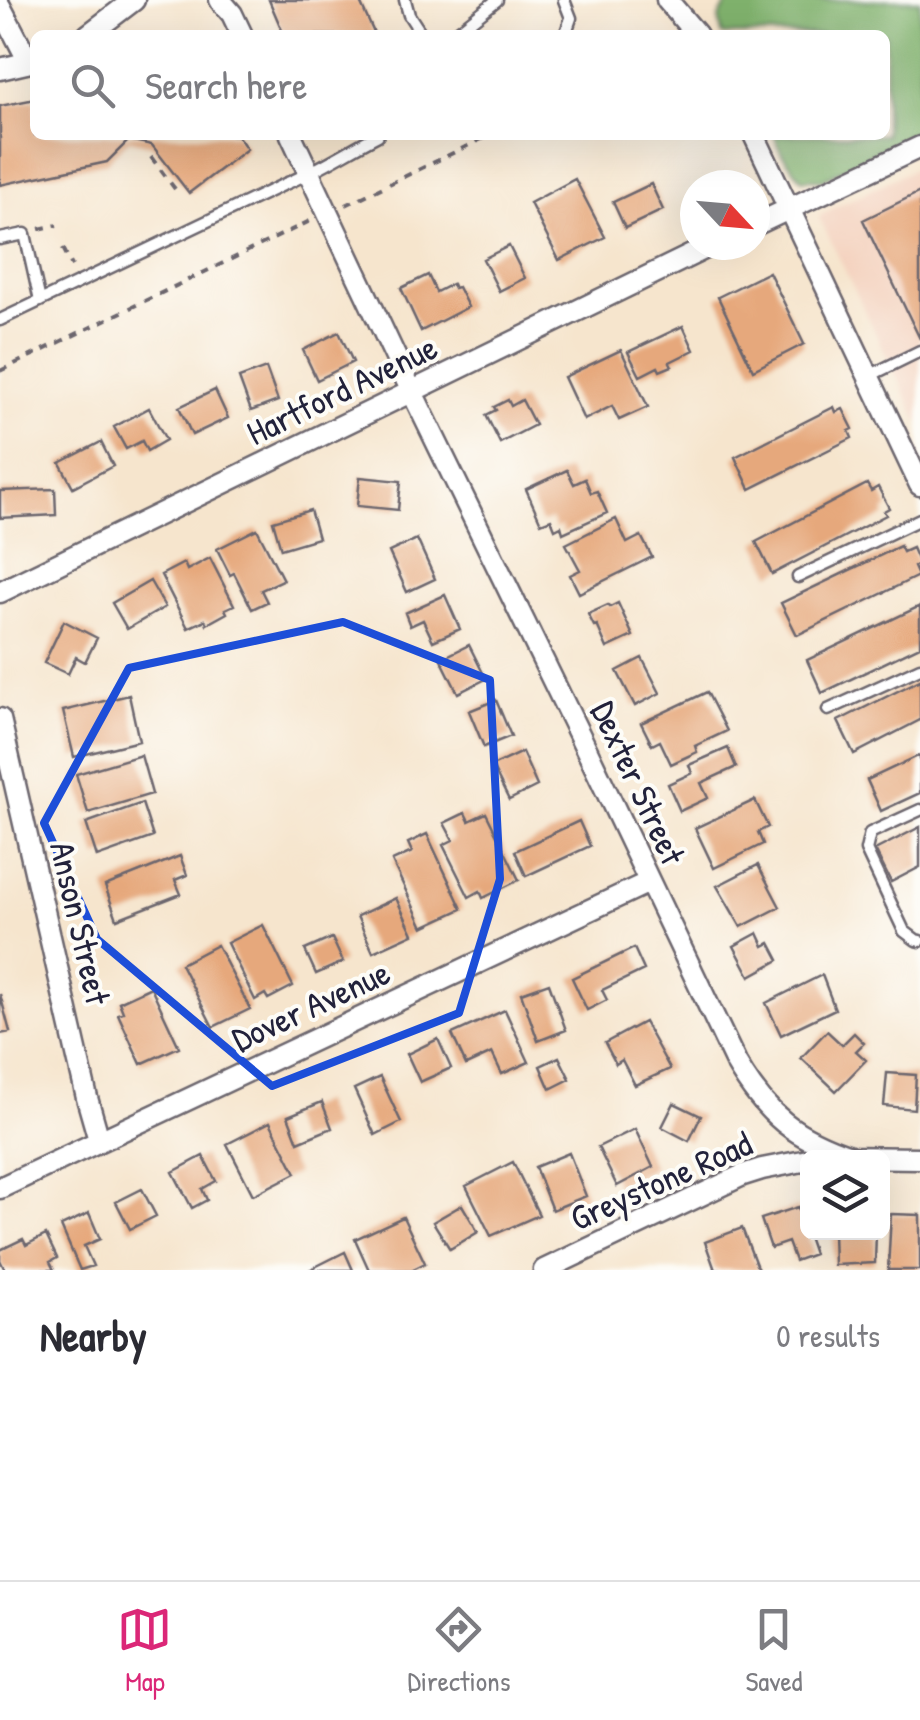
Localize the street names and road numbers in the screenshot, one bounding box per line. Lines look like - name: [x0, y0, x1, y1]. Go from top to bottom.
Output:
- street label: Hartford Avenue: [239, 323, 445, 456]
- street label: Dexter Street: [580, 693, 697, 873]
- street label: Anson Street: [39, 837, 122, 1010]
- street label: Dover Avenue: [224, 949, 397, 1063]
- street label: Greystone Road: [563, 1120, 759, 1241]

